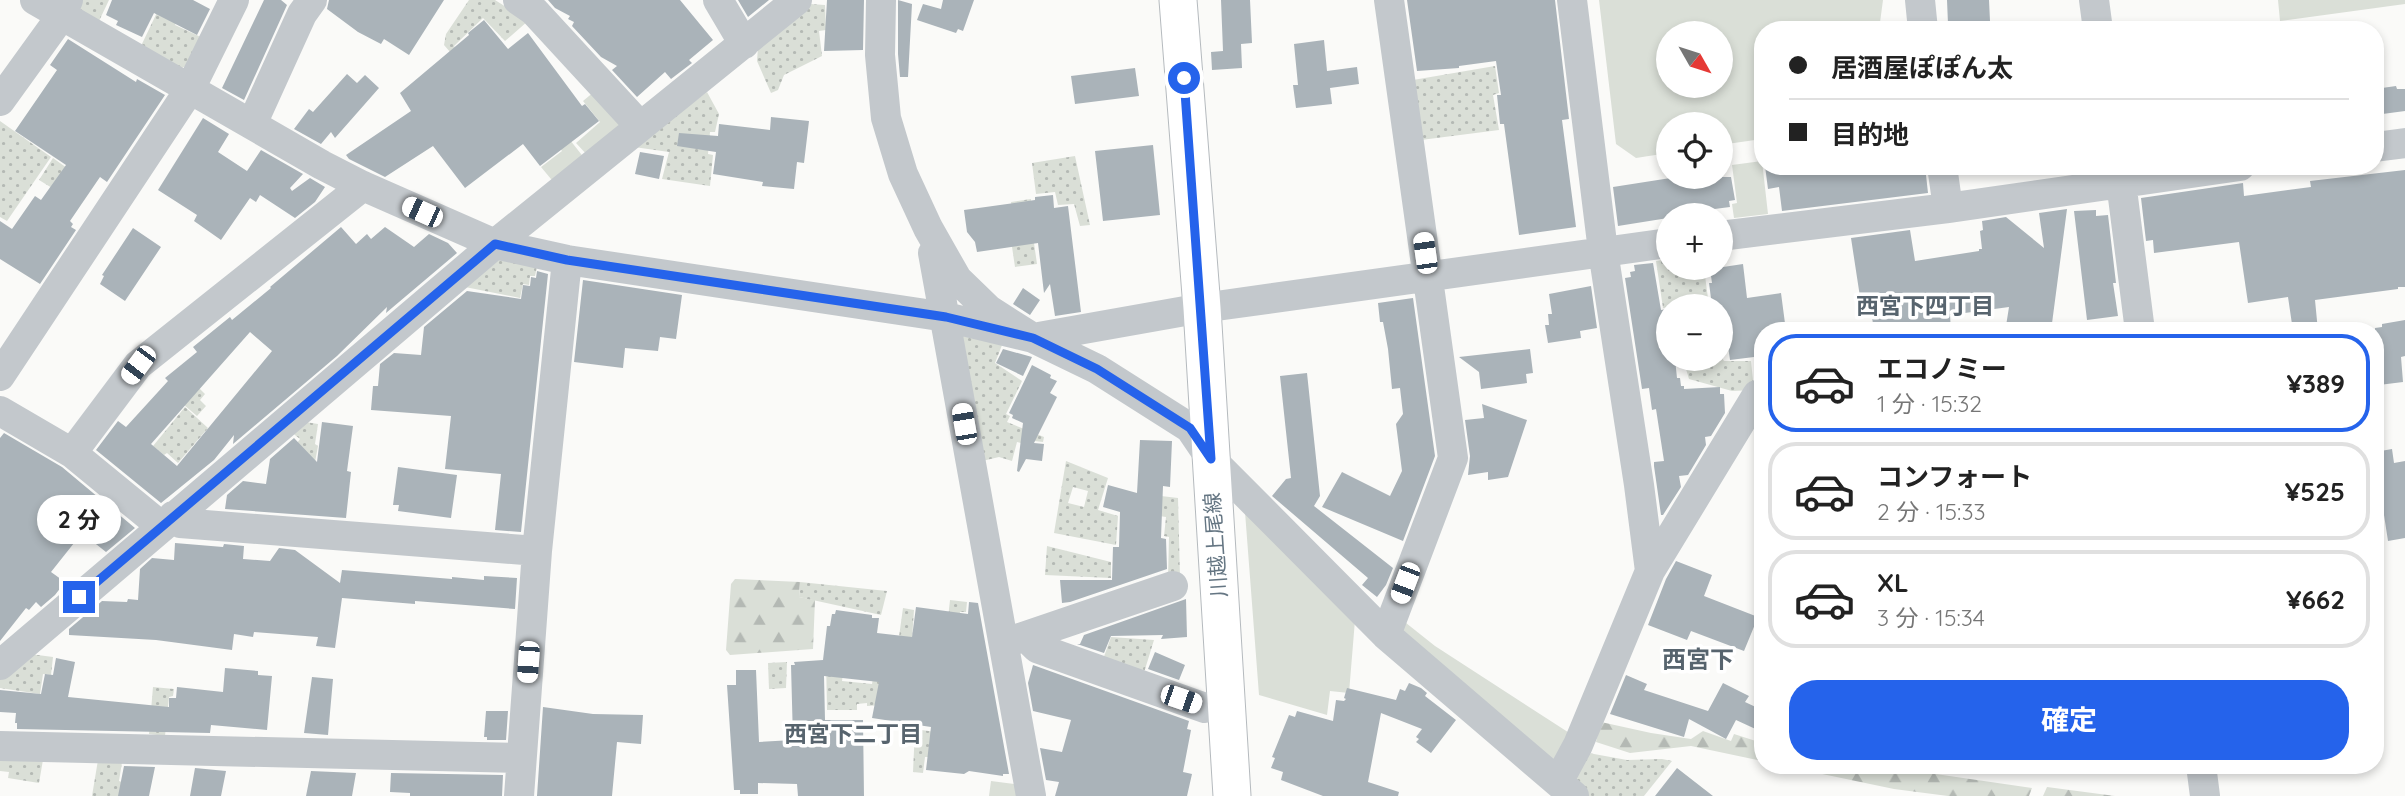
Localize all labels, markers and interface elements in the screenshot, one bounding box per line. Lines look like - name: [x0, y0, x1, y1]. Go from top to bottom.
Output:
- north arrow: [1656, 21, 1732, 98]
- map controls: [1656, 21, 1733, 371]
- text: 居酒屋ぽぽん太: [1831, 51, 2013, 84]
- route start: [1168, 62, 1200, 94]
- button: locate: [1656, 112, 1733, 189]
- text: 目的地: [1831, 118, 1909, 151]
- car: [399, 194, 446, 230]
- button: +: [1656, 203, 1733, 280]
- car: [1412, 231, 1439, 275]
- district label: 西宮下四丁目: [1856, 291, 1994, 320]
- button: −: [1656, 294, 1733, 371]
- car: [117, 342, 160, 388]
- icon: car: [1793, 352, 1856, 415]
- text: エコノミー: [1877, 352, 2007, 385]
- text: ¥389: [2287, 367, 2345, 400]
- text: 1 分 · 15:32: [1877, 389, 1982, 418]
- car: [951, 401, 978, 447]
- icon: car: [1793, 460, 1856, 523]
- text: コンフォート: [1877, 460, 2032, 493]
- text: ¥525: [2285, 475, 2345, 508]
- street label: 川越上尾線: [1198, 492, 1232, 598]
- callout: 2 分: [37, 496, 121, 544]
- text: 2 分 · 15:33: [1877, 497, 1986, 526]
- text: 2 分: [58, 505, 100, 534]
- car: [1388, 560, 1423, 606]
- text: XL: [1877, 566, 1909, 599]
- icon: car: [1793, 568, 1856, 631]
- route end: [63, 581, 95, 613]
- text: ¥662: [2286, 583, 2345, 616]
- text: 3 分 · 15:34: [1877, 603, 1985, 632]
- car: [517, 640, 540, 684]
- district label: 西宮下: [1662, 644, 1734, 674]
- button: 確定: [1789, 680, 2349, 760]
- car: [1158, 682, 1205, 716]
- district label: 西宮下二丁目: [784, 719, 922, 748]

